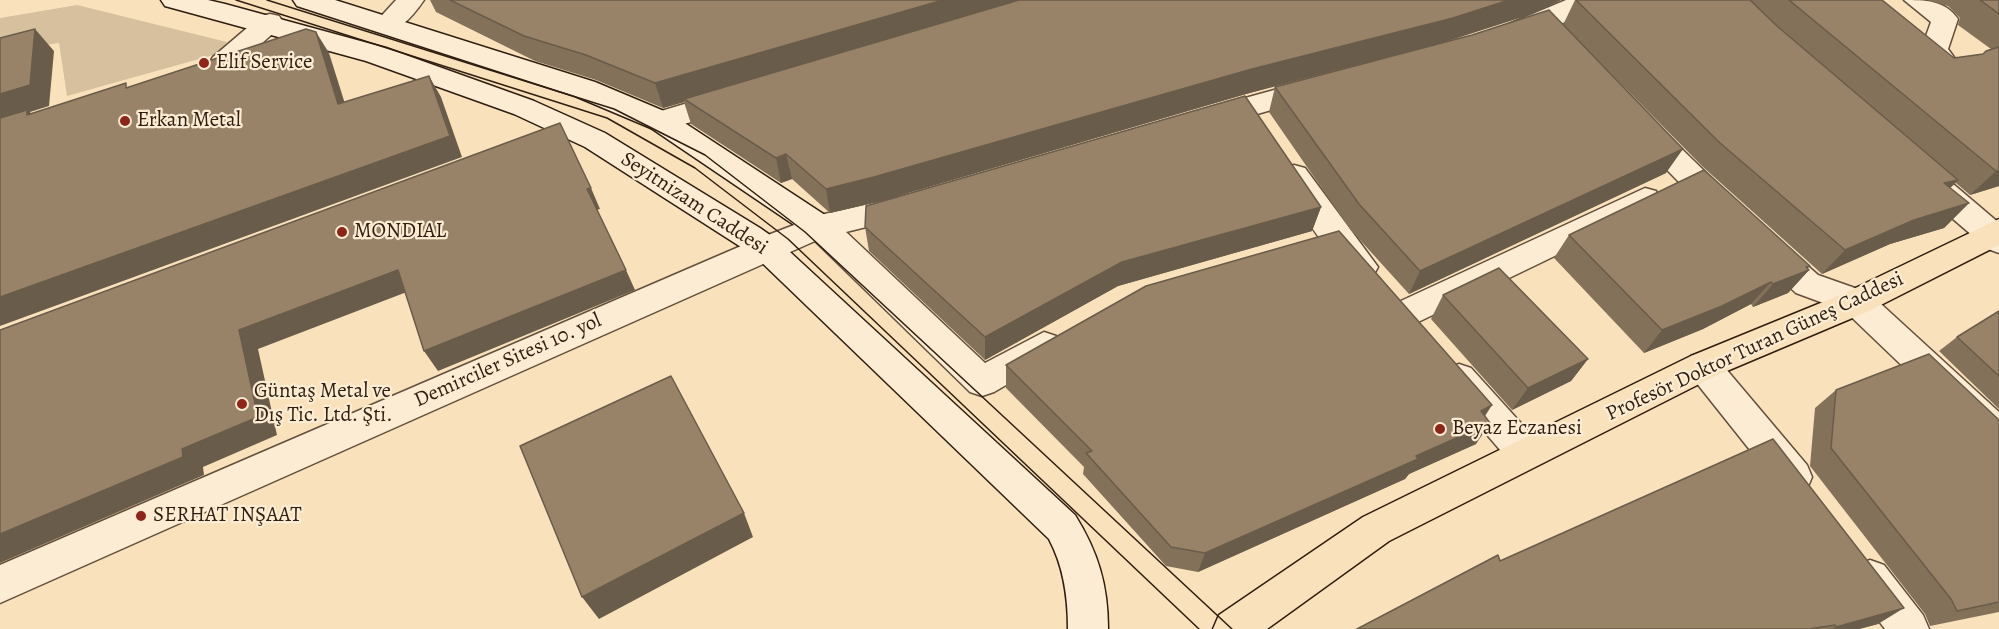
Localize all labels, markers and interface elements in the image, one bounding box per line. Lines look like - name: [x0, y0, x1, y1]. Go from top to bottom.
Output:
- place label: Elif Service: [216, 50, 312, 76]
- marker: Elif Service: [197, 56, 211, 70]
- place label: Erkan Metal: [137, 108, 241, 134]
- marker: Erkan Metal: [118, 114, 132, 128]
- street label: Seyitnizam Caddesi: [616, 147, 772, 261]
- place label: MONDIAL: [354, 219, 446, 245]
- marker: MONDIAL: [335, 225, 349, 239]
- street label: Profesör Doktor Turan Güneş Caddesi: [1602, 267, 1908, 427]
- street label: Demirciler Sitesi 10. yol: [411, 308, 605, 414]
- place label: Güntaş Metal ve Dış Tic. Ltd. Şti.: [254, 379, 393, 429]
- marker: Güntaş Metal ve Dış Tic. Ltd. Şti.: [235, 397, 249, 411]
- place label: Beyaz Eczanesi: [1452, 416, 1582, 442]
- marker: Beyaz Eczanesi: [1433, 422, 1447, 436]
- place label: SERHAT INŞAAT: [153, 503, 302, 529]
- marker: SERHAT INŞAAT: [134, 509, 148, 523]

